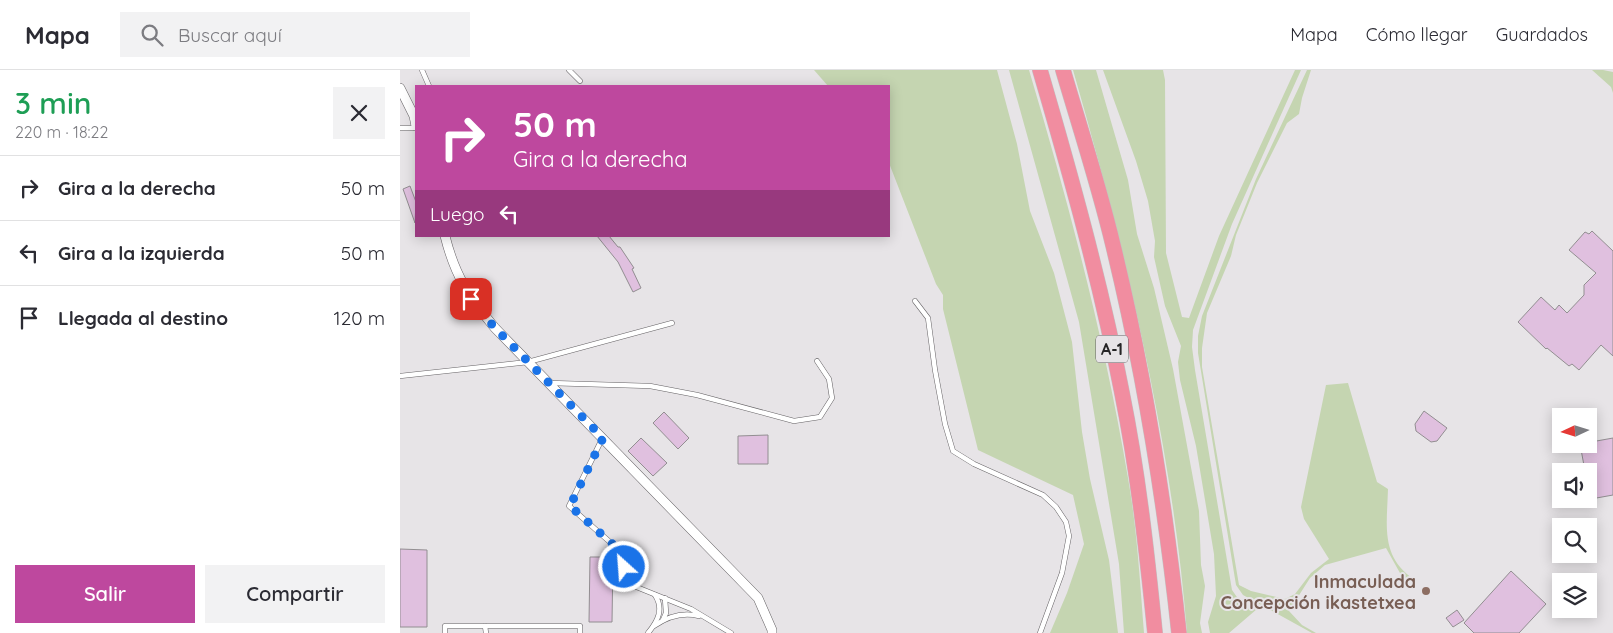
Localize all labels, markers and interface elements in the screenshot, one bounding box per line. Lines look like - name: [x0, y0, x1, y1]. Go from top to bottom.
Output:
- search box: [120, 12, 470, 57]
- text: Mapa: [25, 20, 90, 50]
- icon: search: [138, 21, 166, 49]
- text: Buscar aquí: [178, 23, 282, 47]
- text: Mapa: [1290, 23, 1338, 46]
- text: Cómo llegar: [1366, 23, 1468, 46]
- text: Guardados: [1496, 23, 1588, 46]
- text: 3 min: [15, 84, 91, 122]
- button: close: [333, 87, 385, 139]
- text: 50 m: [513, 102, 597, 146]
- icon: right: [430, 105, 495, 170]
- text: 220 m · 18:22: [15, 122, 108, 142]
- text: Gira a la derecha: [513, 145, 688, 173]
- icon: right: [15, 174, 43, 202]
- text: Gira a la derecha: [58, 176, 216, 200]
- text: 50 m: [341, 176, 385, 200]
- icon: left: [495, 200, 523, 228]
- text: Luego: [430, 202, 485, 226]
- icon: left: [15, 239, 43, 267]
- text: Gira a la izquierda: [58, 241, 225, 265]
- text: 50 m: [341, 241, 385, 265]
- pin: [450, 278, 492, 320]
- icon: arrive: [457, 285, 485, 313]
- icon: arrive: [15, 304, 43, 332]
- text: Llegada al destino: [58, 306, 228, 330]
- text: 120 m: [334, 306, 385, 330]
- road number: A-1: [1096, 336, 1128, 362]
- north arrow: [1552, 408, 1598, 452]
- map controls: [1552, 408, 1597, 618]
- button: sound: [1552, 463, 1597, 508]
- button: search: [1552, 518, 1597, 563]
- position arrow: [597, 540, 649, 592]
- button: Salir: [15, 565, 195, 623]
- button: Compartir: [205, 565, 385, 623]
- place label: Inmaculada Concepción ikastetxea: [1220, 570, 1416, 614]
- button: layers: [1552, 573, 1597, 618]
- marker: Inmaculada Concepción ikastetxea: [1420, 585, 1432, 597]

